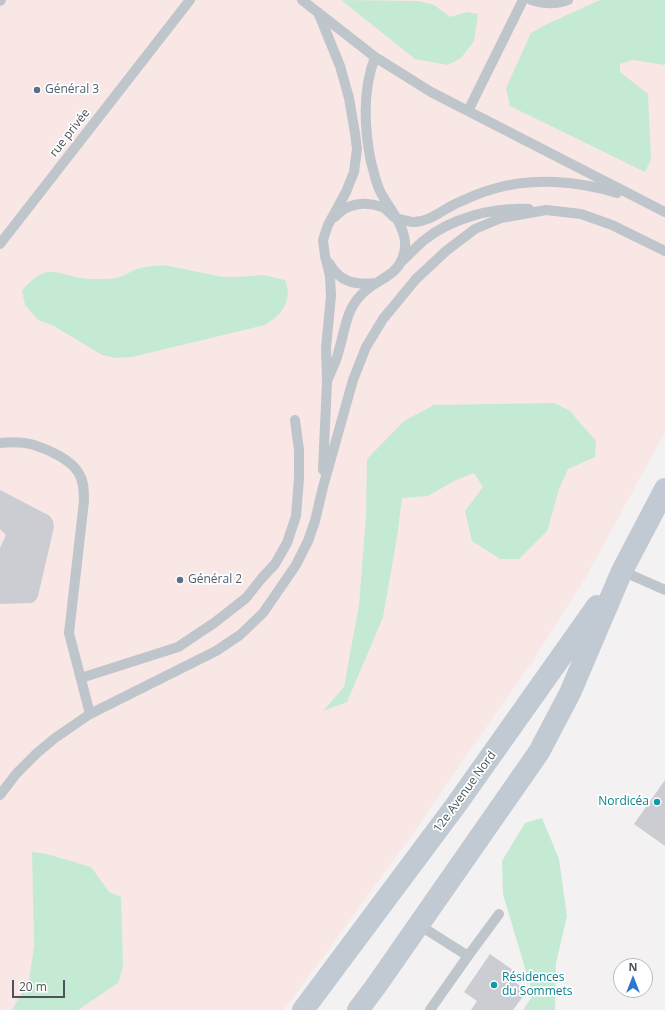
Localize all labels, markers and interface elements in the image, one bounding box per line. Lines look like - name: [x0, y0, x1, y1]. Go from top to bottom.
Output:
- place label: Général 3: [45, 83, 99, 97]
- marker: Général 3: [32, 85, 42, 95]
- street label: rue privée: [47, 106, 93, 160]
- place label: Général 2: [188, 573, 242, 587]
- marker: Général 2: [175, 575, 185, 585]
- street label: 12e Avenue Nord: [431, 749, 499, 835]
- place label: Nordicéa: [598, 795, 649, 809]
- marker: Nordicéa: [652, 797, 662, 807]
- north arrow: [613, 958, 653, 998]
- text: N: [629, 959, 637, 974]
- place label: Résidences du Sommets: [502, 971, 573, 999]
- scale bar: [14, 972, 67, 998]
- text: 20 m: [19, 978, 47, 995]
- marker: Résidences du Sommets: [489, 980, 499, 990]

